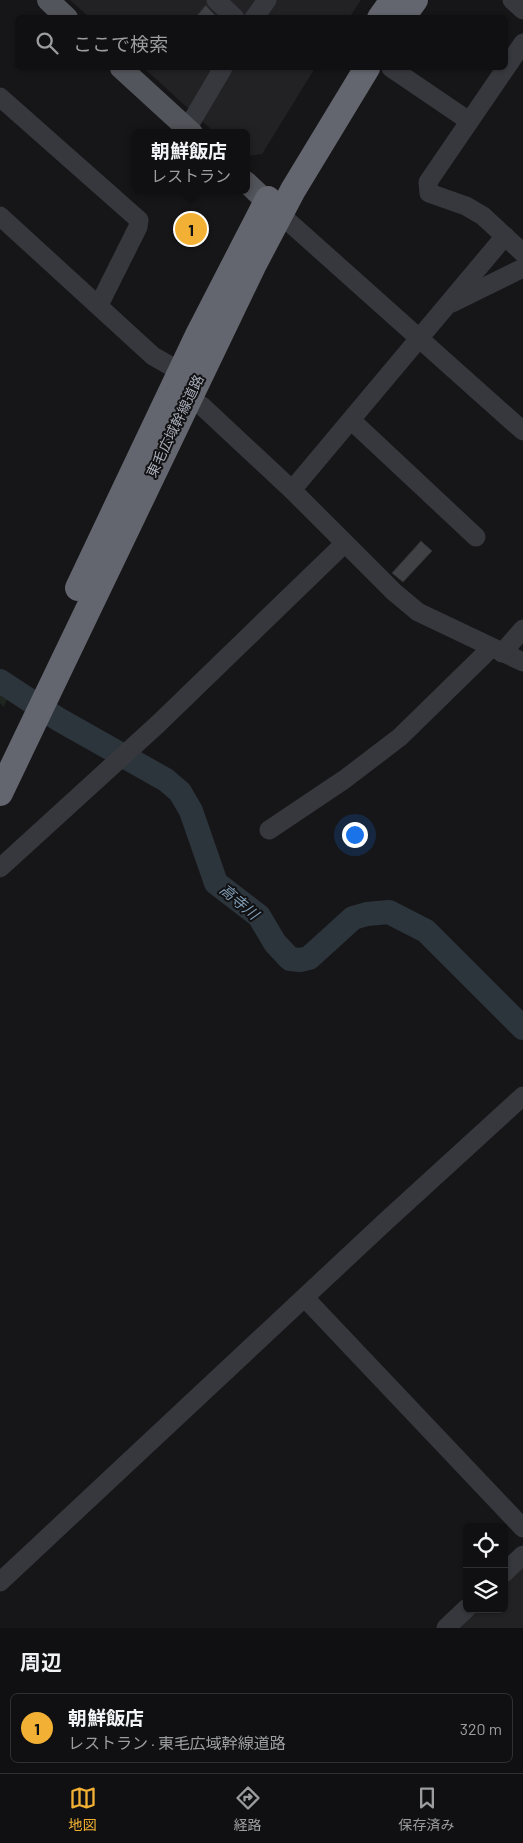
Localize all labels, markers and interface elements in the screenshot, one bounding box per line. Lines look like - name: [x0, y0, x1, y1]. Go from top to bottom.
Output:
- search box: [15, 15, 508, 70]
- icon: search: [33, 29, 61, 57]
- text: ここで検索: [73, 32, 168, 55]
- popup: [132, 129, 250, 194]
- text: 朝鮮飯店: [151, 139, 227, 162]
- text: レストラン: [151, 166, 231, 185]
- pin: 1: [175, 210, 207, 248]
- street label: 東毛広域幹線道路: [142, 372, 207, 480]
- your location: [342, 822, 368, 848]
- water label: 高寺川: [217, 880, 264, 924]
- map controls: [463, 1523, 508, 1613]
- button: locate: [463, 1523, 508, 1568]
- button: layers: [463, 1568, 508, 1613]
- text: 周辺: [20, 1649, 62, 1674]
- text: 朝鮮飯店: [68, 1706, 144, 1729]
- text: 1: [34, 1719, 40, 1738]
- text: 320 m: [460, 1719, 502, 1738]
- text: レストラン · 東毛広域幹線道路: [68, 1733, 286, 1752]
- tab: 地図: [69, 1784, 97, 1834]
- tab: 経路: [234, 1784, 262, 1834]
- tab: 保存済み: [399, 1784, 455, 1834]

